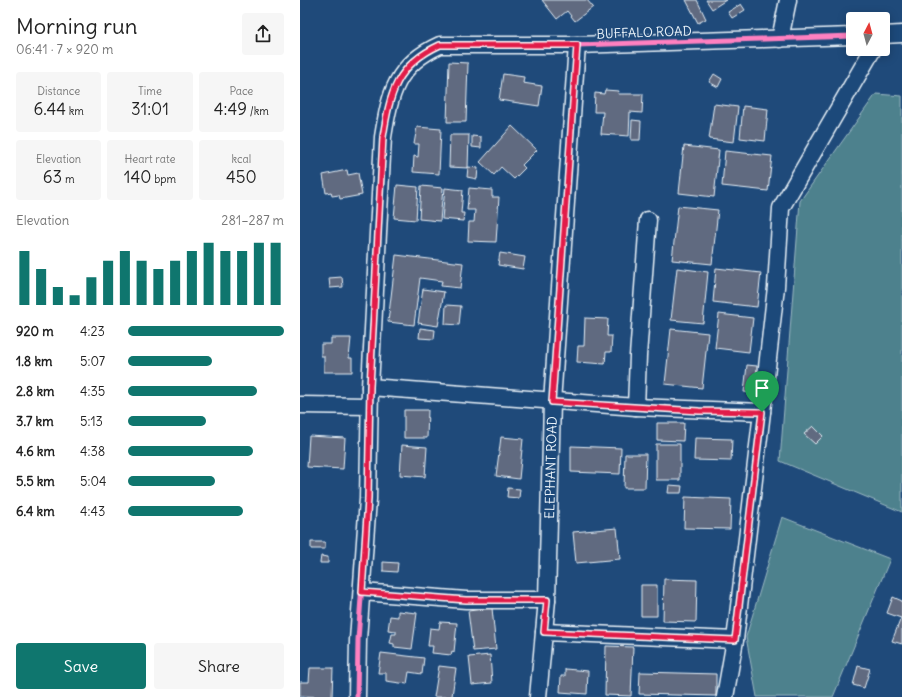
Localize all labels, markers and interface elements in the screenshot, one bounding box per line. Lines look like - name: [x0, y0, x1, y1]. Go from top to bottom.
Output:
- text: Morning run: [16, 12, 138, 40]
- north arrow: [846, 12, 890, 56]
- map controls: [846, 12, 890, 56]
- button: share: [242, 13, 284, 55]
- street label: BUFFALO ROAD: [596, 22, 692, 43]
- text: 06:41 · 7 × 920 m: [16, 41, 113, 58]
- text: Distance: [37, 84, 80, 98]
- text: Time: [138, 84, 162, 98]
- text: Pace: [229, 84, 253, 98]
- text: 6.44: [33, 98, 66, 120]
- text: 31:01: [131, 98, 169, 120]
- text: 4:49: [214, 98, 247, 120]
- text: km: [66, 104, 84, 118]
- text: /km: [247, 104, 269, 118]
- text: Elevation: [36, 152, 81, 166]
- text: Heart rate: [124, 152, 176, 166]
- text: kcal: [231, 152, 251, 166]
- text: 63: [43, 166, 62, 188]
- text: 140: [124, 166, 152, 188]
- text: 450: [226, 166, 257, 188]
- text: m: [62, 172, 75, 186]
- text: bpm: [152, 172, 176, 186]
- text: Elevation: [16, 212, 69, 229]
- text: 281–287 m: [221, 212, 284, 229]
- text: 920 m: [16, 323, 54, 340]
- text: 4:23: [80, 323, 105, 340]
- text: 1.8 km: [16, 353, 52, 370]
- text: 5:07: [80, 353, 105, 370]
- pin: [745, 371, 779, 412]
- icon: arrive: [751, 377, 773, 399]
- text: 2.8 km: [16, 383, 54, 400]
- text: 4:35: [80, 383, 105, 400]
- text: 3.7 km: [16, 413, 54, 430]
- text: 5:13: [80, 413, 103, 430]
- street label: ELEPHANT ROAD: [541, 416, 561, 519]
- text: 4.6 km: [16, 443, 55, 460]
- text: 4:38: [80, 443, 105, 460]
- text: 5.5 km: [16, 473, 55, 490]
- text: 5:04: [80, 473, 106, 490]
- text: 6.4 km: [16, 503, 55, 520]
- text: 4:43: [80, 503, 105, 520]
- button: Save: [16, 643, 146, 689]
- button: Share: [154, 643, 284, 689]

